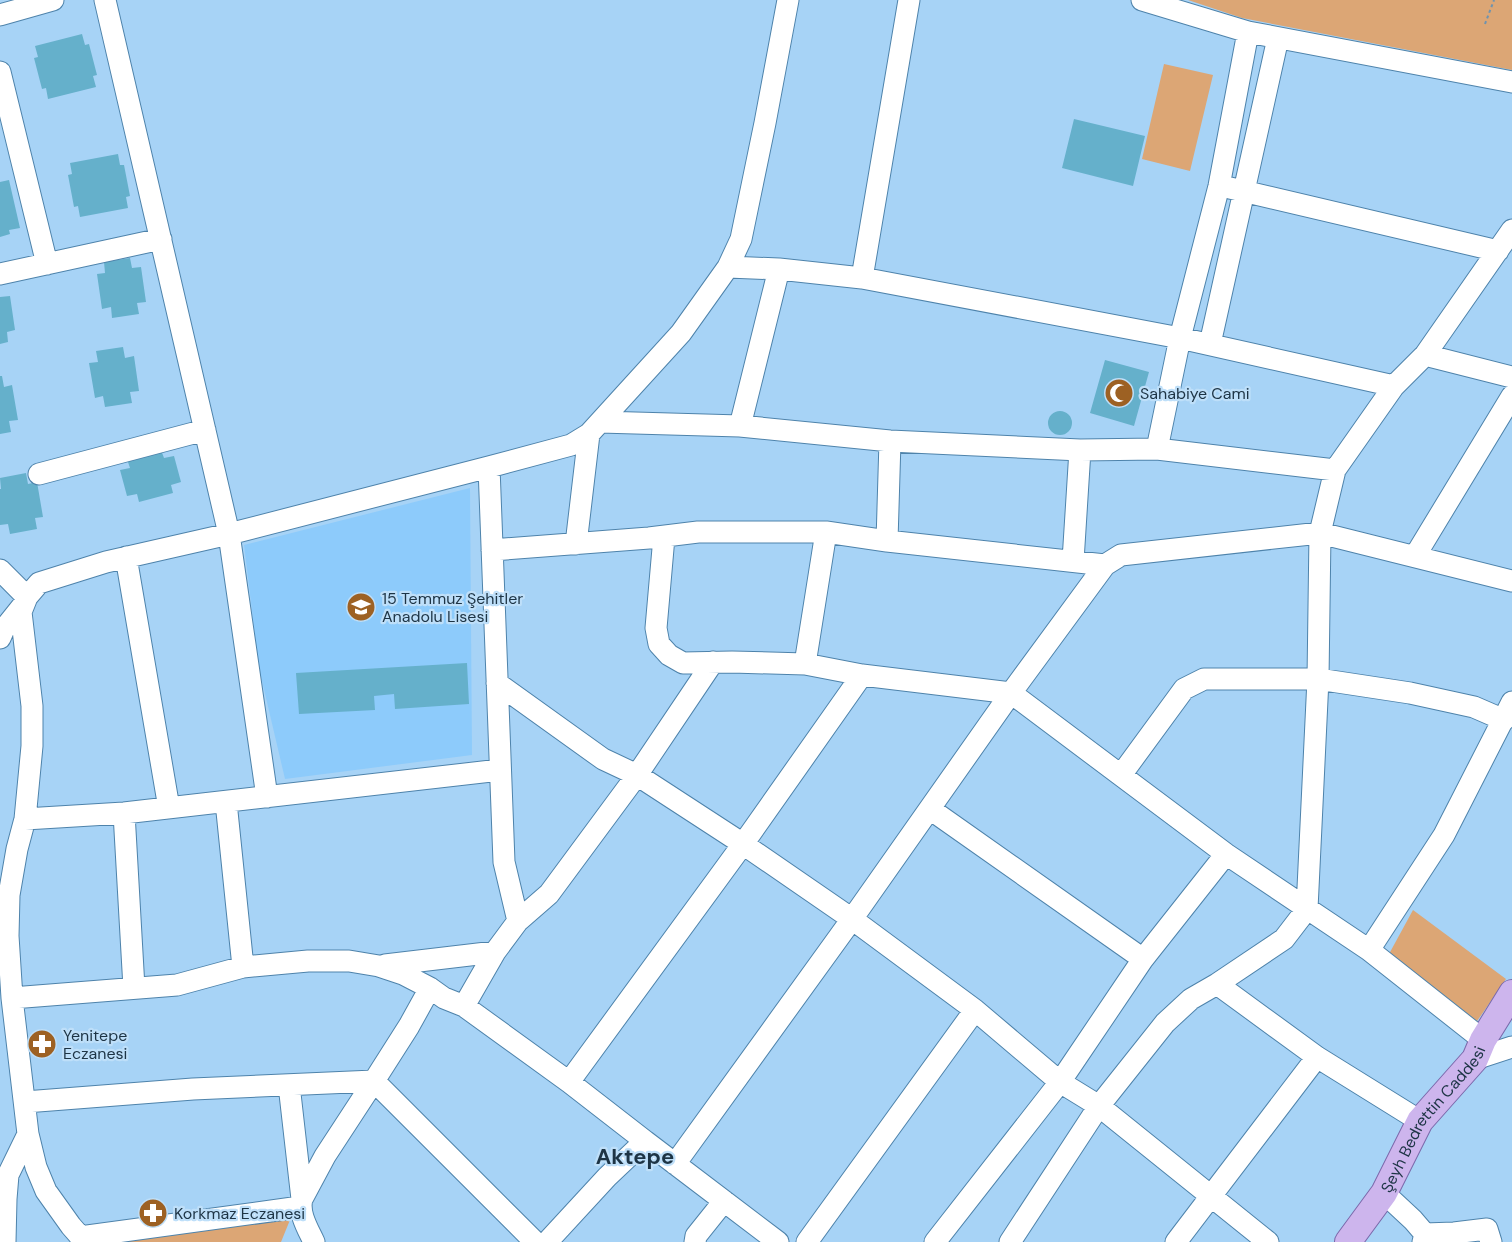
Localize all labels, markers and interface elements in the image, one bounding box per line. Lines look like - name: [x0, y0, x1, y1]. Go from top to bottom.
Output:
- mosque icon: Sahabiye Cami: [1103, 377, 1135, 409]
- place label: Sahabiye Cami: [1140, 383, 1250, 404]
- place label: 15 Temmuz Şehitler Anadolu Lisesi: [382, 588, 523, 627]
- school or university icon: 15 Temmuz Şehitler Anadolu Lisesi: [345, 591, 377, 623]
- place label: Yenitepe Eczanesi: [63, 1025, 127, 1064]
- pharmacy icon: Yenitepe Eczanesi: [26, 1028, 58, 1060]
- street label: Şeyh Bedrettin Caddesi: [1376, 1043, 1490, 1196]
- district label: Aktepe: [596, 1142, 674, 1171]
- pharmacy icon: Korkmaz Eczanesi: [137, 1197, 169, 1229]
- place label: Korkmaz Eczanesi: [174, 1203, 305, 1224]

